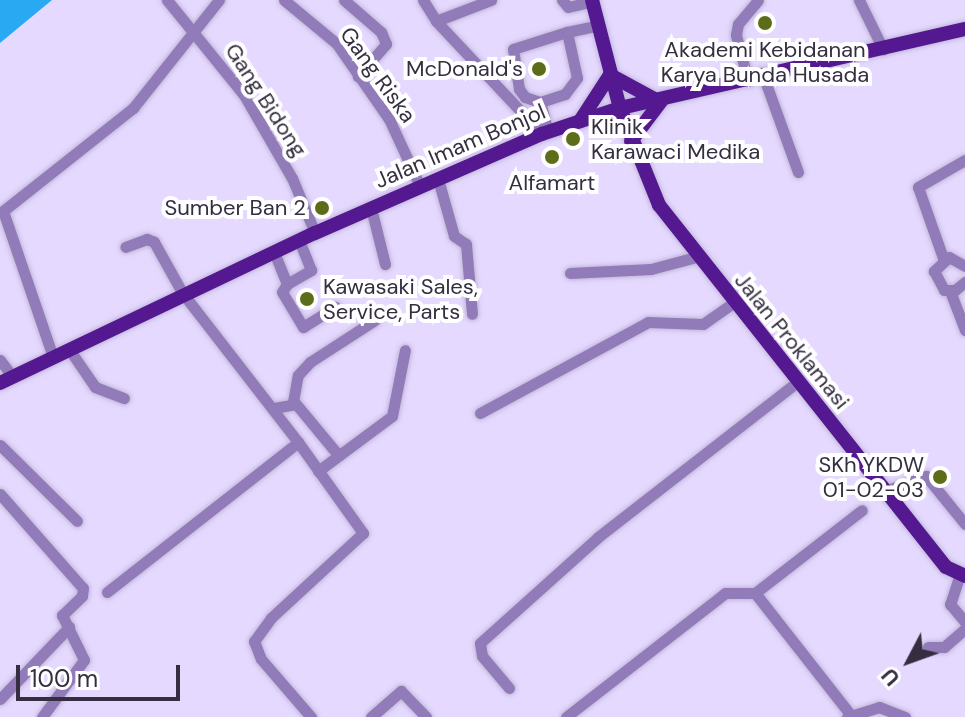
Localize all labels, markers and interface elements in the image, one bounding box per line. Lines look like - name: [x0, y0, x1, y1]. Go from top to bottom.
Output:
- marker: Akademi Kebidanan Karya Bunda Husada: [756, 14, 774, 32]
- street label: Gang Riska: [334, 22, 422, 128]
- place label: Akademi Kebidanan Karya Bunda Husada: [661, 36, 869, 88]
- street label: Gang Bidong: [220, 38, 312, 162]
- place label: McDonald's: [406, 56, 523, 82]
- marker: McDonald's: [530, 60, 548, 78]
- street label: Jalan Imam Bonjol: [371, 98, 549, 194]
- place label: Klinik Karawaci Medika: [591, 113, 760, 164]
- marker: Klinik Karawaci Medika: [562, 128, 584, 150]
- marker: Alfamart: [543, 148, 561, 166]
- place label: Alfamart: [509, 170, 595, 196]
- place label: Sumber Ban 2: [164, 195, 306, 221]
- marker: Sumber Ban 2: [313, 199, 331, 217]
- street label: Jalan Proklamasi: [729, 268, 855, 414]
- place label: Kawasaki Sales, Service, Parts: [323, 273, 478, 324]
- marker: Kawasaki Sales, Service, Parts: [298, 290, 316, 308]
- place label: SKh YKDW 01-02-03: [818, 451, 924, 502]
- marker: SKh YKDW 01-02-03: [931, 468, 949, 486]
- north arrow: [869, 621, 949, 701]
- scale bar: [20, 649, 184, 699]
- text: U: [875, 662, 906, 692]
- text: 100 m: [30, 663, 98, 694]

